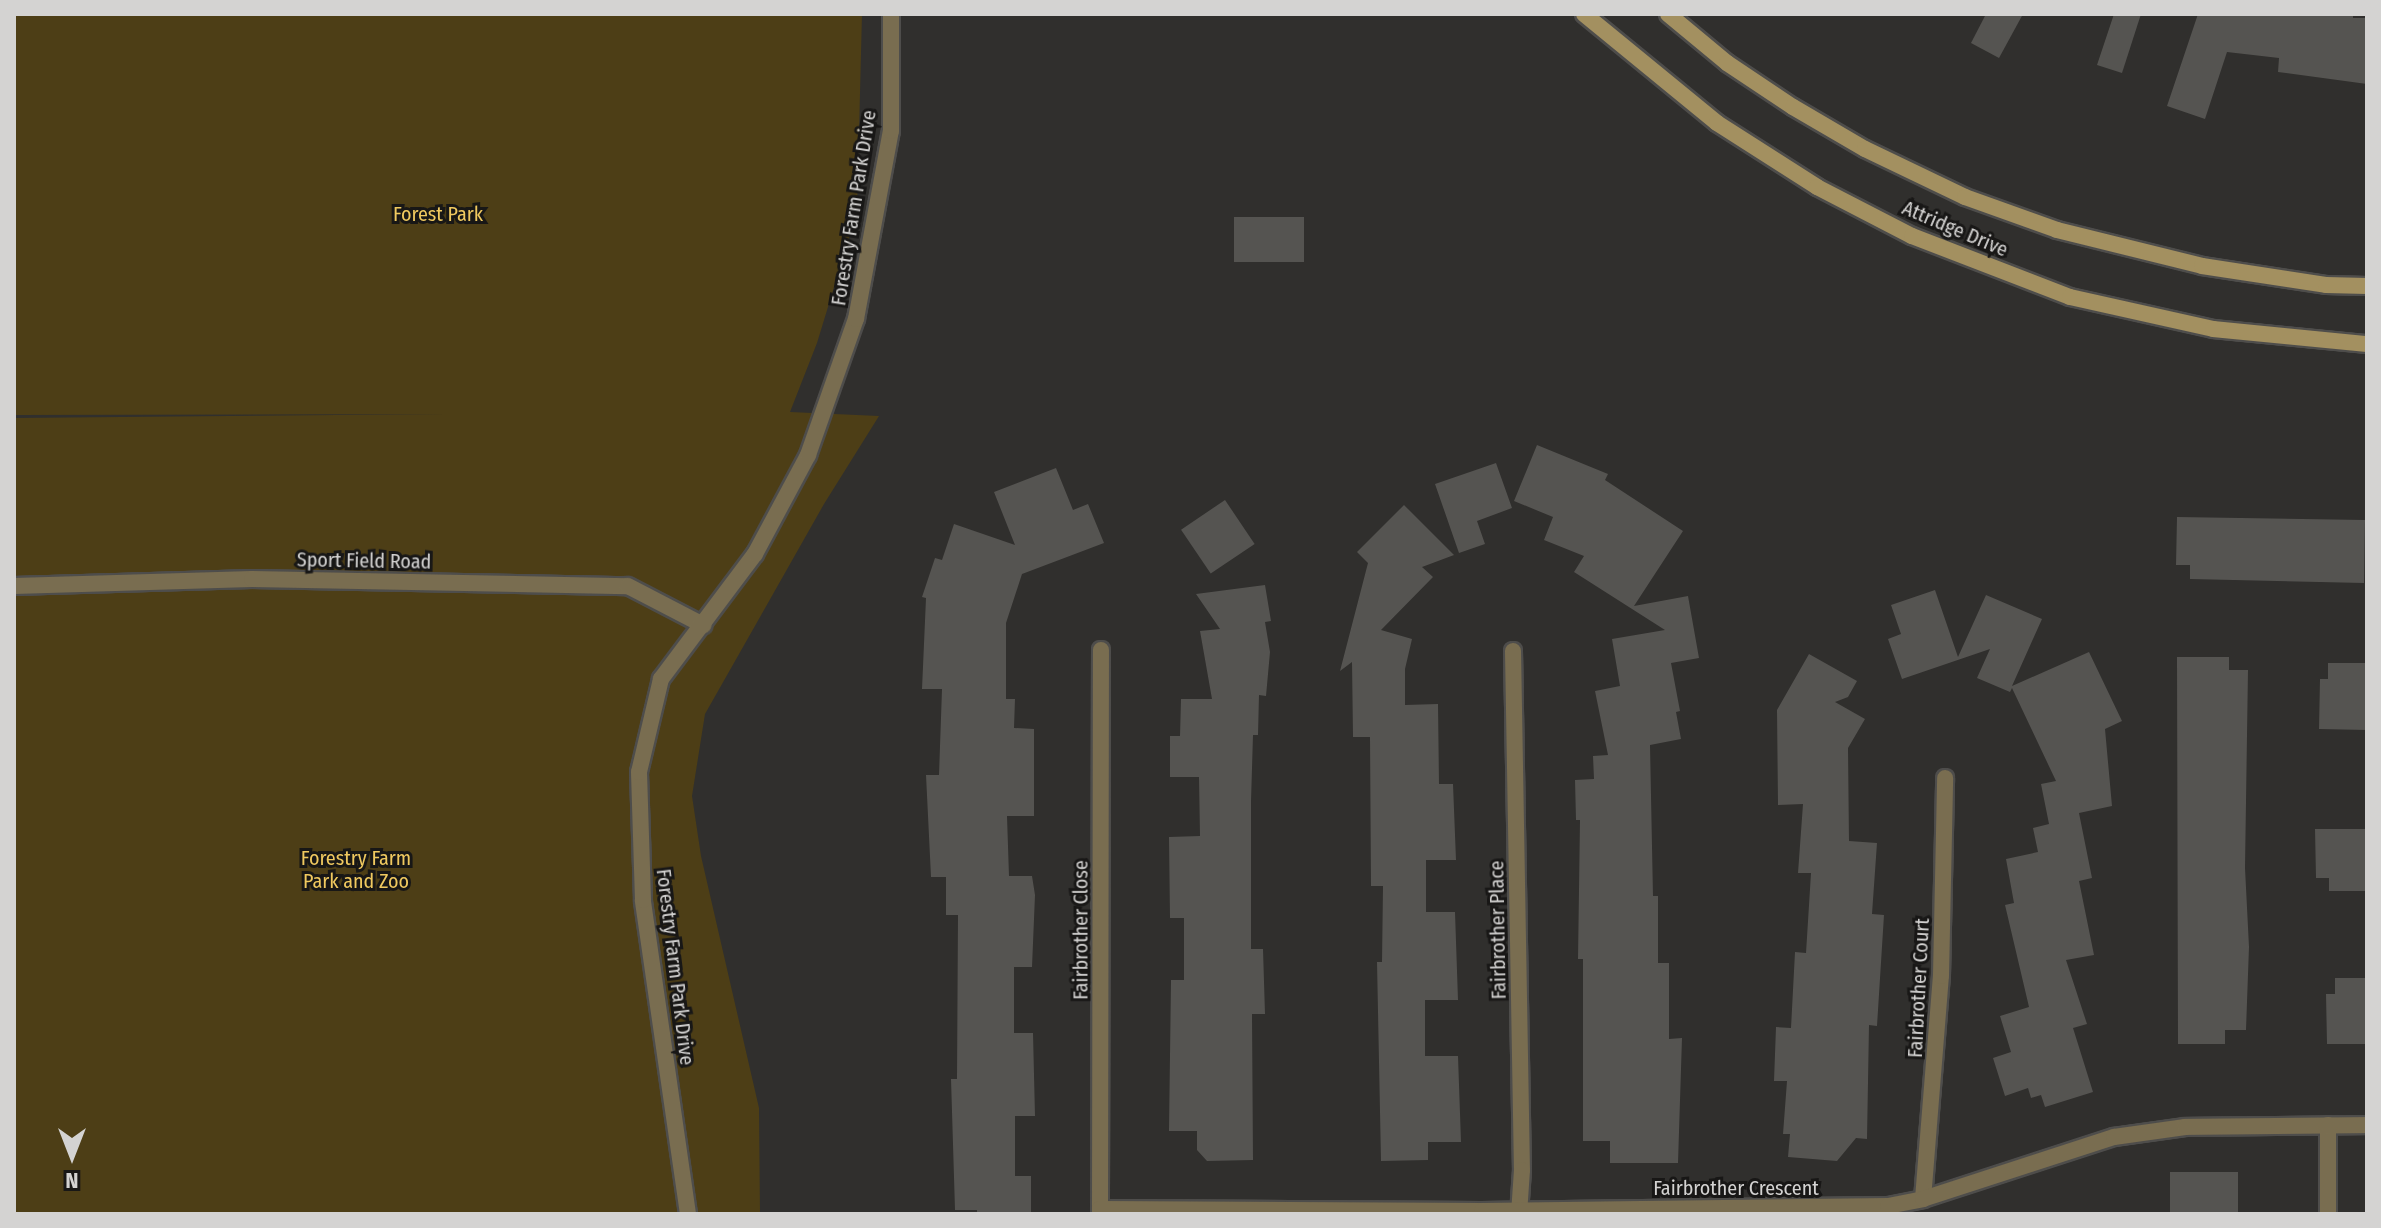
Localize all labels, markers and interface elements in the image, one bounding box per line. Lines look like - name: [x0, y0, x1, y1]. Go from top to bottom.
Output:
- street label: Forestry Farm Park Drive: [827, 109, 881, 307]
- street label: Attridge Drive: [1899, 196, 2011, 262]
- park label: Forest Park: [393, 202, 483, 226]
- street label: Sport Field Road: [297, 548, 431, 574]
- park label: Forestry Farm Park and Zoo: [301, 847, 411, 894]
- street label: Fairbrother Close: [1069, 860, 1093, 1000]
- street label: Fairbrother Place: [1485, 860, 1511, 1000]
- street label: Forestry Farm Park Drive: [651, 868, 699, 1066]
- street label: Fairbrother Court: [1903, 918, 1935, 1058]
- north arrow: [32, 1116, 112, 1196]
- text: N: [65, 1167, 79, 1194]
- street label: Fairbrother Crescent: [1653, 1176, 1819, 1200]

